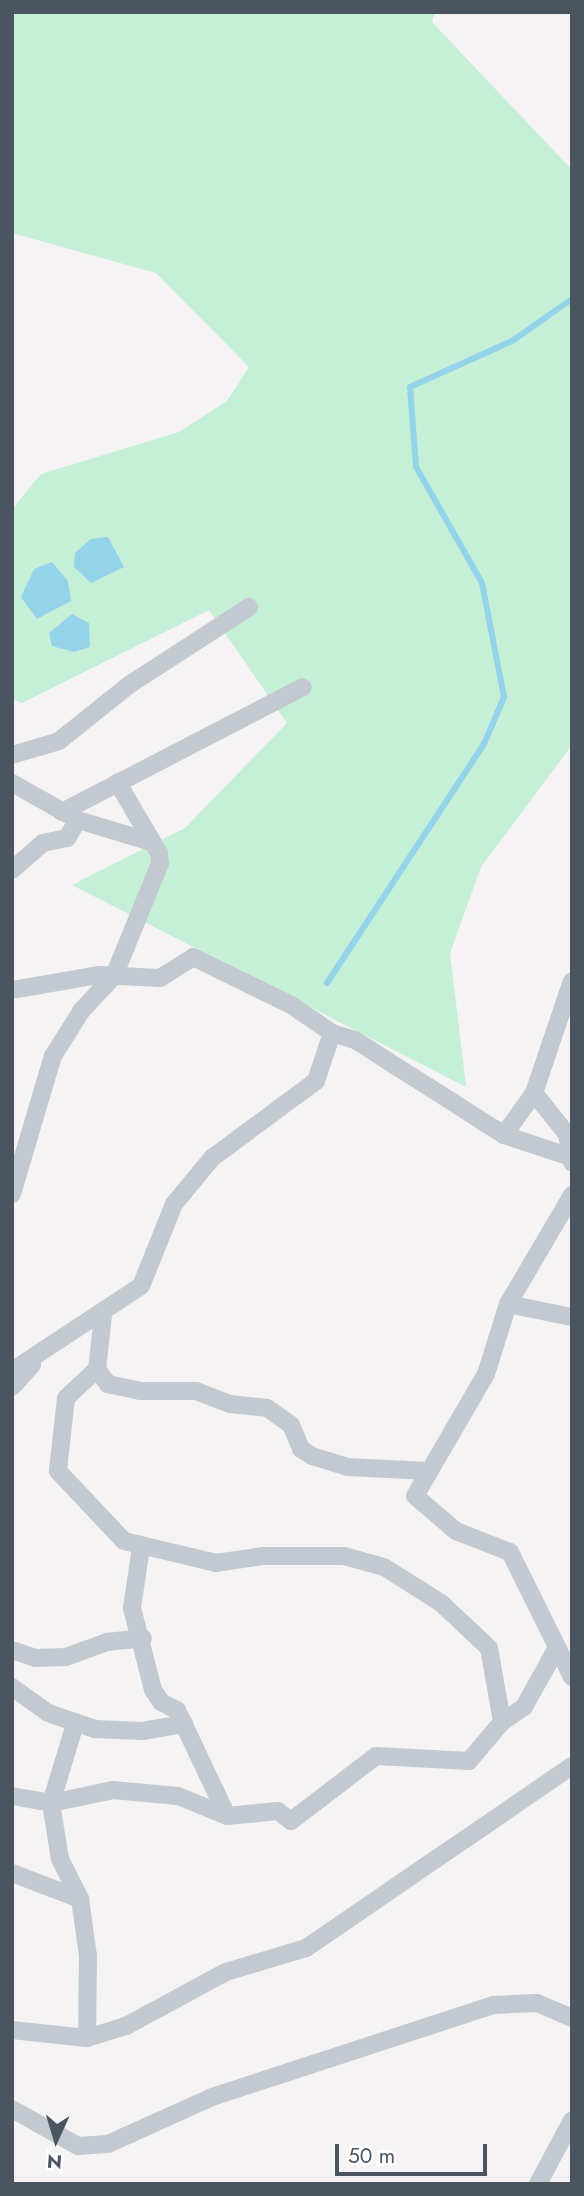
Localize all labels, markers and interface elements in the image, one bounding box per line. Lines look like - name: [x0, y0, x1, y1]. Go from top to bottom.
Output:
- north arrow: [21, 2105, 91, 2175]
- scale bar: [339, 2130, 491, 2174]
- text: 50 m: [348, 2141, 395, 2171]
- text: N: [46, 2147, 63, 2175]

